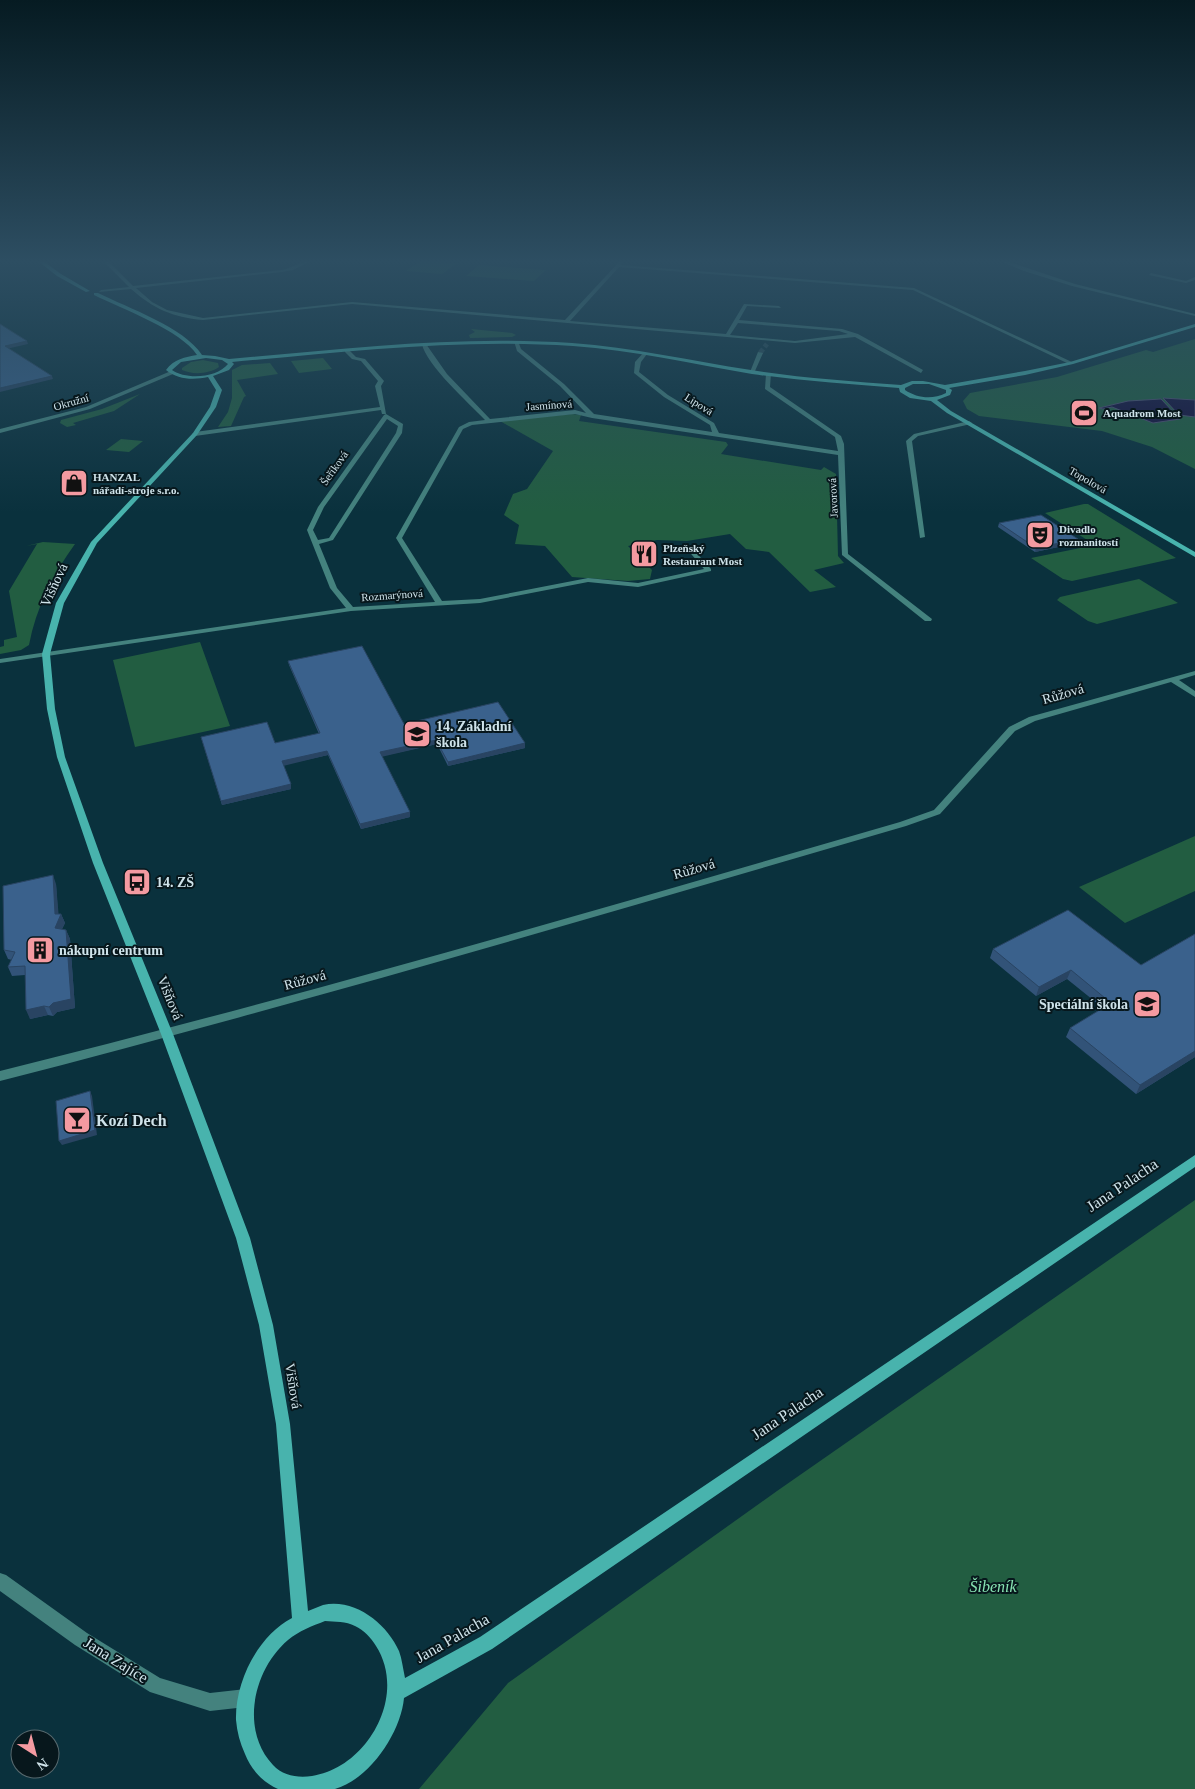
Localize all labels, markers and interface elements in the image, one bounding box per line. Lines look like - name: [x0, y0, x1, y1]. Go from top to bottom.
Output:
- street label: Okružní: [52, 391, 90, 413]
- street label: Lipová: [683, 391, 715, 417]
- street label: Jasmínová: [525, 397, 573, 413]
- sports icon: Aquadrom Most: [1069, 398, 1099, 428]
- place label: Aquadrom Most: [1103, 407, 1181, 419]
- street label: Šeříková: [318, 448, 350, 487]
- street label: Topolová: [1067, 464, 1109, 496]
- shop icon: HANZAL nářadí-stroje s.r.o.: [59, 468, 89, 498]
- place label: HANZAL nářadí-stroje s.r.o.: [93, 471, 179, 496]
- street label: Javorová: [826, 478, 840, 518]
- theatre icon: Divadlo rozmanitostí: [1025, 520, 1055, 550]
- place label: Divadlo rozmanitostí: [1059, 523, 1119, 548]
- restaurant icon: Plzeňský Restaurant Most: [629, 539, 659, 569]
- place label: Plzeňský Restaurant Most: [663, 542, 742, 567]
- street label: Višňová: [38, 560, 71, 609]
- street label: Rozmarýnová: [361, 587, 423, 603]
- street label: Růžová: [1040, 681, 1086, 707]
- school or university icon: 14. Základní škola: [402, 719, 432, 749]
- place label: 14. Základní škola: [436, 719, 513, 750]
- street label: Růžová: [671, 856, 717, 882]
- bus stop icon: 14. ZŠ: [122, 867, 152, 897]
- place label: 14. ZŠ: [156, 874, 194, 890]
- building icon: nákupní centrum: [25, 935, 55, 965]
- place label: nákupní centrum: [59, 943, 163, 958]
- street label: Růžová: [282, 967, 328, 993]
- street label: Višňová: [154, 974, 186, 1023]
- school or university icon: Speciální škola: [1132, 989, 1162, 1019]
- place label: Speciální škola: [1039, 997, 1128, 1012]
- bar icon: Kozí Dech: [62, 1105, 92, 1135]
- place label: Kozí Dech: [96, 1112, 167, 1129]
- street label: Jana Palacha: [1083, 1155, 1161, 1215]
- street label: Višňová: [282, 1362, 304, 1411]
- street label: Jana Palacha: [748, 1383, 826, 1443]
- park label: Šibeník: [969, 1577, 1017, 1595]
- street label: Jana Palacha: [412, 1610, 492, 1666]
- street label: Jana Zajíce: [80, 1634, 151, 1687]
- north arrow: [10, 1729, 60, 1779]
- text: N: [34, 1755, 51, 1773]

